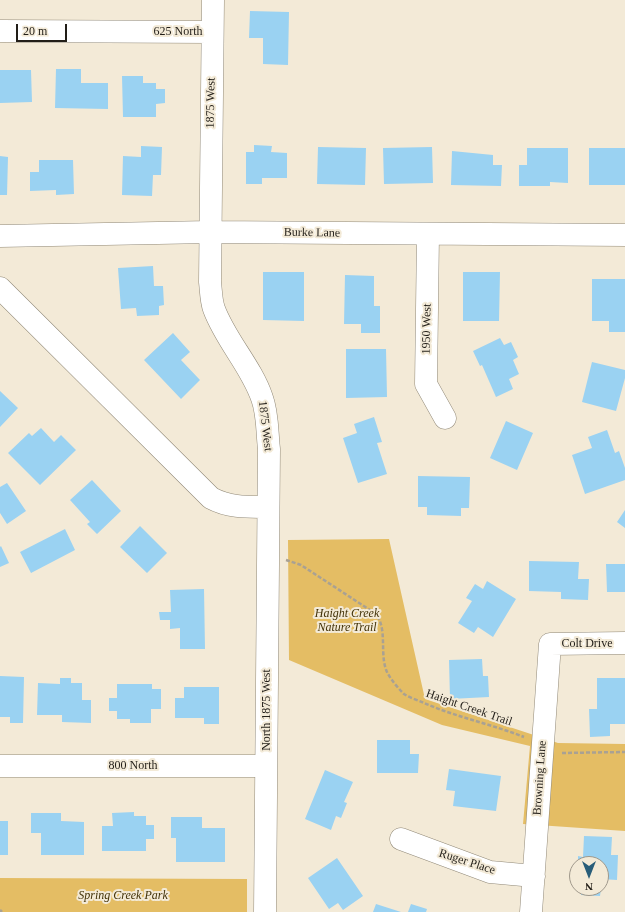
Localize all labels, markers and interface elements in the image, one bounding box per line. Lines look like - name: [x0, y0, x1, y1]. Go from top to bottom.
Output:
- scale bar: [18, 16, 69, 42]
- text: 20 m: [23, 24, 47, 38]
- street label: 625 North: [154, 25, 202, 39]
- street label: 1875 West: [203, 78, 219, 128]
- street label: Burke Lane: [284, 225, 340, 241]
- street label: 1950 West: [419, 304, 435, 354]
- street label: 1875 West: [255, 400, 275, 452]
- park label: Haight Creek Nature Trail: [315, 607, 379, 635]
- street label: Colt Drive: [562, 637, 612, 651]
- street label: North 1875 West: [260, 669, 274, 751]
- street label: Haight Creek Trail: [424, 687, 514, 729]
- street label: Browning Lane: [530, 740, 550, 816]
- street label: 800 North: [109, 759, 157, 773]
- street label: Ruger Place: [437, 846, 497, 878]
- north arrow: [569, 856, 609, 896]
- text: N: [585, 881, 593, 893]
- park label: Spring Creek Park: [78, 889, 168, 903]

